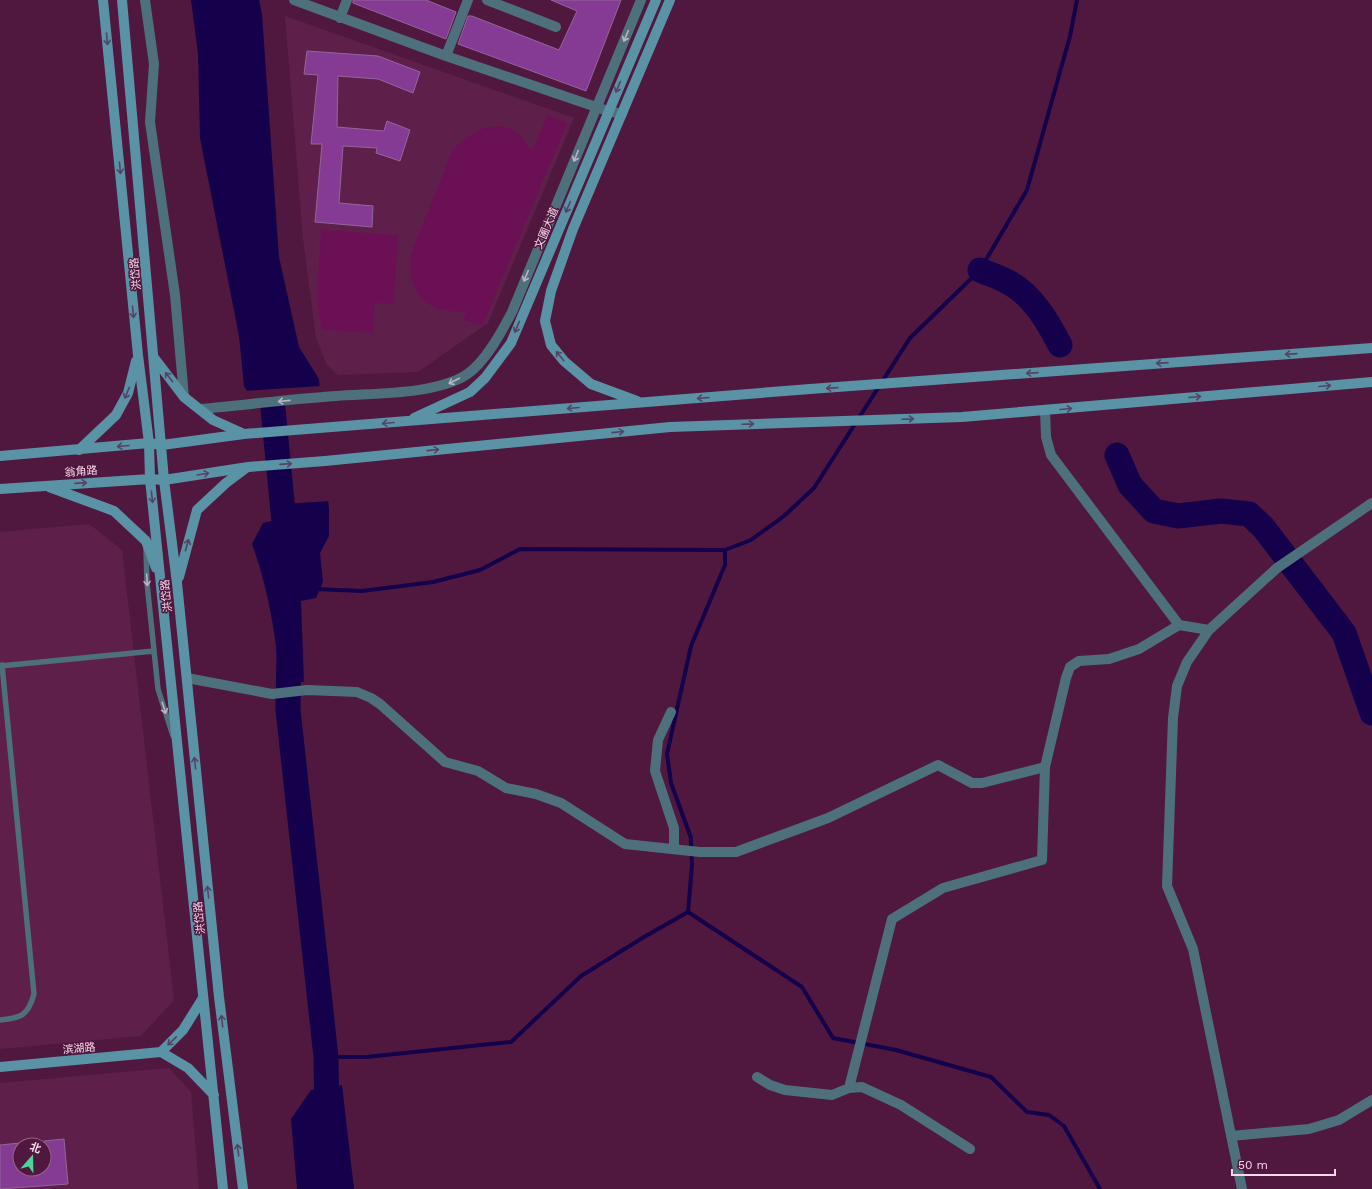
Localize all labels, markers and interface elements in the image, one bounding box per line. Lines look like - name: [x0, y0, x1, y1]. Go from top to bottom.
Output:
- one-way arrow: [621, 29, 629, 41]
- one-way arrow: [104, 32, 111, 45]
- one-way arrow: [614, 81, 622, 93]
- one-way arrow: [571, 149, 579, 161]
- one-way arrow: [116, 161, 123, 174]
- one-way arrow: [564, 201, 571, 213]
- street label: 文圃大道: [532, 205, 561, 251]
- street label: 洪岱路: [128, 257, 143, 291]
- one-way arrow: [522, 270, 530, 282]
- one-way arrow: [130, 305, 137, 318]
- one-way arrow: [513, 320, 521, 332]
- one-way arrow: [556, 350, 565, 361]
- one-way arrow: [1285, 350, 1298, 357]
- one-way arrow: [1156, 360, 1169, 367]
- one-way arrow: [1026, 369, 1039, 376]
- one-way arrow: [165, 372, 173, 383]
- one-way arrow: [449, 377, 461, 385]
- one-way arrow: [1318, 383, 1331, 390]
- one-way arrow: [826, 384, 839, 391]
- one-way arrow: [122, 386, 130, 398]
- one-way arrow: [697, 394, 710, 401]
- one-way arrow: [1188, 394, 1201, 401]
- one-way arrow: [278, 397, 291, 405]
- one-way arrow: [567, 404, 580, 412]
- one-way arrow: [1059, 405, 1072, 412]
- one-way arrow: [901, 415, 914, 423]
- one-way arrow: [382, 419, 395, 426]
- one-way arrow: [741, 420, 754, 428]
- one-way arrow: [611, 428, 624, 436]
- one-way arrow: [117, 442, 130, 449]
- one-way arrow: [426, 447, 439, 454]
- one-way arrow: [279, 461, 292, 468]
- street label: 翁角路: [64, 464, 98, 479]
- one-way arrow: [196, 470, 209, 478]
- one-way arrow: [74, 480, 87, 487]
- one-way arrow: [149, 490, 156, 503]
- one-way arrow: [184, 539, 192, 552]
- one-way arrow: [143, 573, 150, 586]
- street label: 洪岱路: [158, 579, 175, 613]
- one-way arrow: [161, 702, 168, 715]
- one-way arrow: [192, 757, 199, 770]
- one-way arrow: [205, 886, 212, 899]
- street label: 洪岱路: [191, 901, 208, 935]
- one-way arrow: [218, 1015, 226, 1028]
- one-way arrow: [167, 1036, 177, 1046]
- street label: 滨湖路: [62, 1041, 96, 1056]
- north arrow: [12, 1137, 52, 1177]
- text: 北: [28, 1140, 43, 1156]
- one-way arrow: [234, 1144, 242, 1157]
- scale bar: [1232, 1151, 1335, 1177]
- text: 50 m: [1238, 1158, 1268, 1172]

